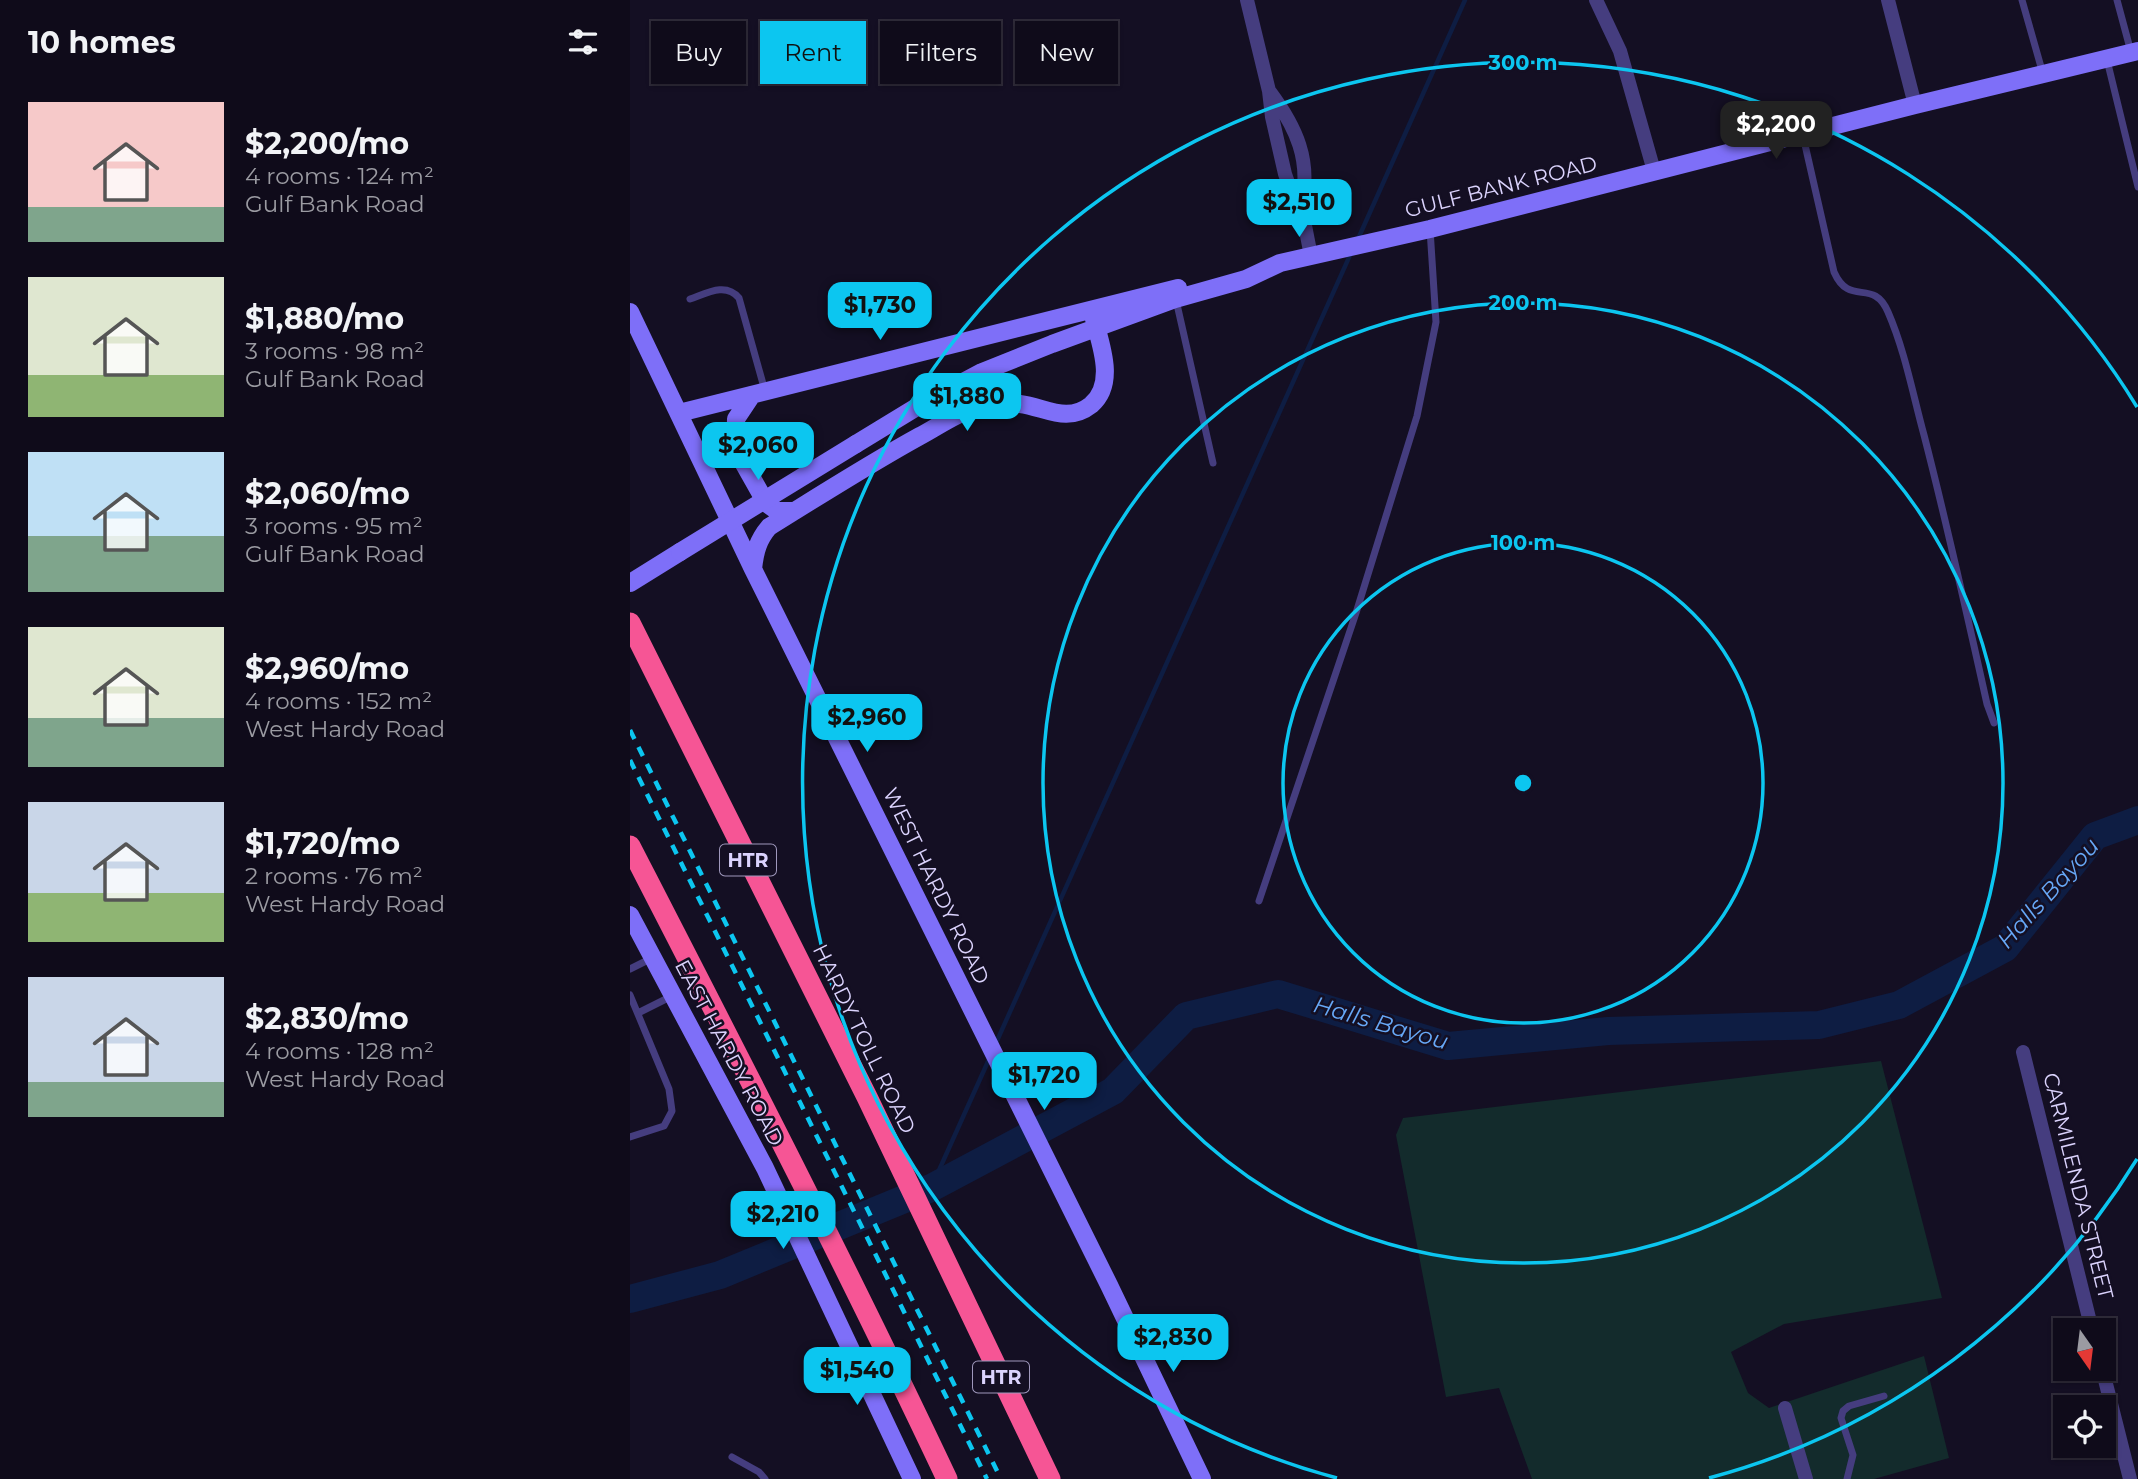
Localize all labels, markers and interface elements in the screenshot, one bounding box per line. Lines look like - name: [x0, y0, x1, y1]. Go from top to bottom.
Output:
- chip: Buy: [651, 21, 746, 84]
- chip: Rent: [760, 21, 866, 84]
- chip: Filters: [880, 21, 1001, 84]
- chip: New: [1015, 21, 1118, 84]
- icon: filters: [564, 23, 602, 61]
- text: 10 homes: [28, 24, 176, 61]
- text: 300 m: [1488, 50, 1557, 75]
- pin: $2,200: [1719, 102, 1833, 161]
- text: $2,200: [1736, 110, 1816, 138]
- text: $2,200/mo: [245, 125, 409, 162]
- icon: home: [84, 130, 168, 214]
- street label: GULF BANK ROAD: [1402, 151, 1600, 223]
- text: 4 rooms · 124 m²: [245, 162, 434, 190]
- pin: $2,510: [1242, 180, 1356, 239]
- text: $2,510: [1263, 188, 1335, 216]
- text: Gulf Bank Road: [245, 190, 425, 218]
- pin: $1,730: [823, 282, 937, 342]
- text: 200 m: [1489, 290, 1557, 315]
- text: $1,730: [844, 291, 916, 319]
- text: $1,880/mo: [245, 300, 404, 337]
- icon: home: [84, 305, 168, 389]
- text: 3 rooms · 98 m²: [245, 337, 424, 365]
- text: Gulf Bank Road: [245, 365, 425, 393]
- pin: $1,880: [910, 374, 1024, 433]
- text: $1,880: [929, 382, 1005, 410]
- pin: $2,060: [701, 422, 815, 482]
- text: $2,060: [718, 431, 798, 459]
- text: $2,060/mo: [245, 475, 410, 512]
- icon: home: [84, 480, 168, 564]
- text: 3 rooms · 95 m²: [245, 512, 423, 540]
- text: 100 m: [1491, 530, 1555, 555]
- text: Gulf Bank Road: [245, 540, 425, 568]
- text: $2,960/mo: [245, 650, 409, 687]
- icon: home: [84, 655, 168, 739]
- text: 4 rooms · 152 m²: [245, 687, 432, 715]
- pin: $2,960: [810, 694, 924, 754]
- text: $2,960: [827, 703, 907, 731]
- text: West Hardy Road: [245, 715, 445, 743]
- centre of rings: [1511, 771, 1535, 795]
- street label: WEST HARDY ROAD: [878, 784, 995, 988]
- text: $1,720/mo: [245, 825, 400, 862]
- icon: home: [84, 830, 168, 914]
- water label: Halls Bayou: [1991, 832, 2105, 954]
- road number: HTR: [720, 845, 776, 876]
- text: 2 rooms · 76 m²: [245, 862, 423, 890]
- text: West Hardy Road: [245, 890, 445, 918]
- street label: HARDY TOLL ROAD: [808, 940, 921, 1138]
- street label: EAST HARDY ROAD: [670, 955, 789, 1150]
- water label: Halls Bayou: [1310, 990, 1452, 1056]
- text: $2,830/mo: [245, 1000, 409, 1037]
- icon: home: [84, 1005, 168, 1089]
- text: 4 rooms · 128 m²: [245, 1037, 434, 1065]
- pin: $1,720: [987, 1052, 1101, 1112]
- text: $1,720: [1008, 1061, 1080, 1089]
- text: West Hardy Road: [245, 1065, 445, 1093]
- street label: CARMILENDA STREET: [2038, 1070, 2119, 1302]
- pin: $2,210: [726, 1192, 840, 1251]
- text: $2,210: [747, 1200, 819, 1228]
- pin: $2,830: [1116, 1314, 1230, 1374]
- north arrow: [2053, 1318, 2116, 1381]
- map controls: [2053, 1318, 2116, 1458]
- text: $2,830: [1133, 1323, 1213, 1351]
- pin: $1,540: [800, 1348, 914, 1407]
- text: $1,540: [820, 1356, 894, 1384]
- road number: HTR: [973, 1362, 1029, 1392]
- button: locate: [2053, 1395, 2116, 1458]

